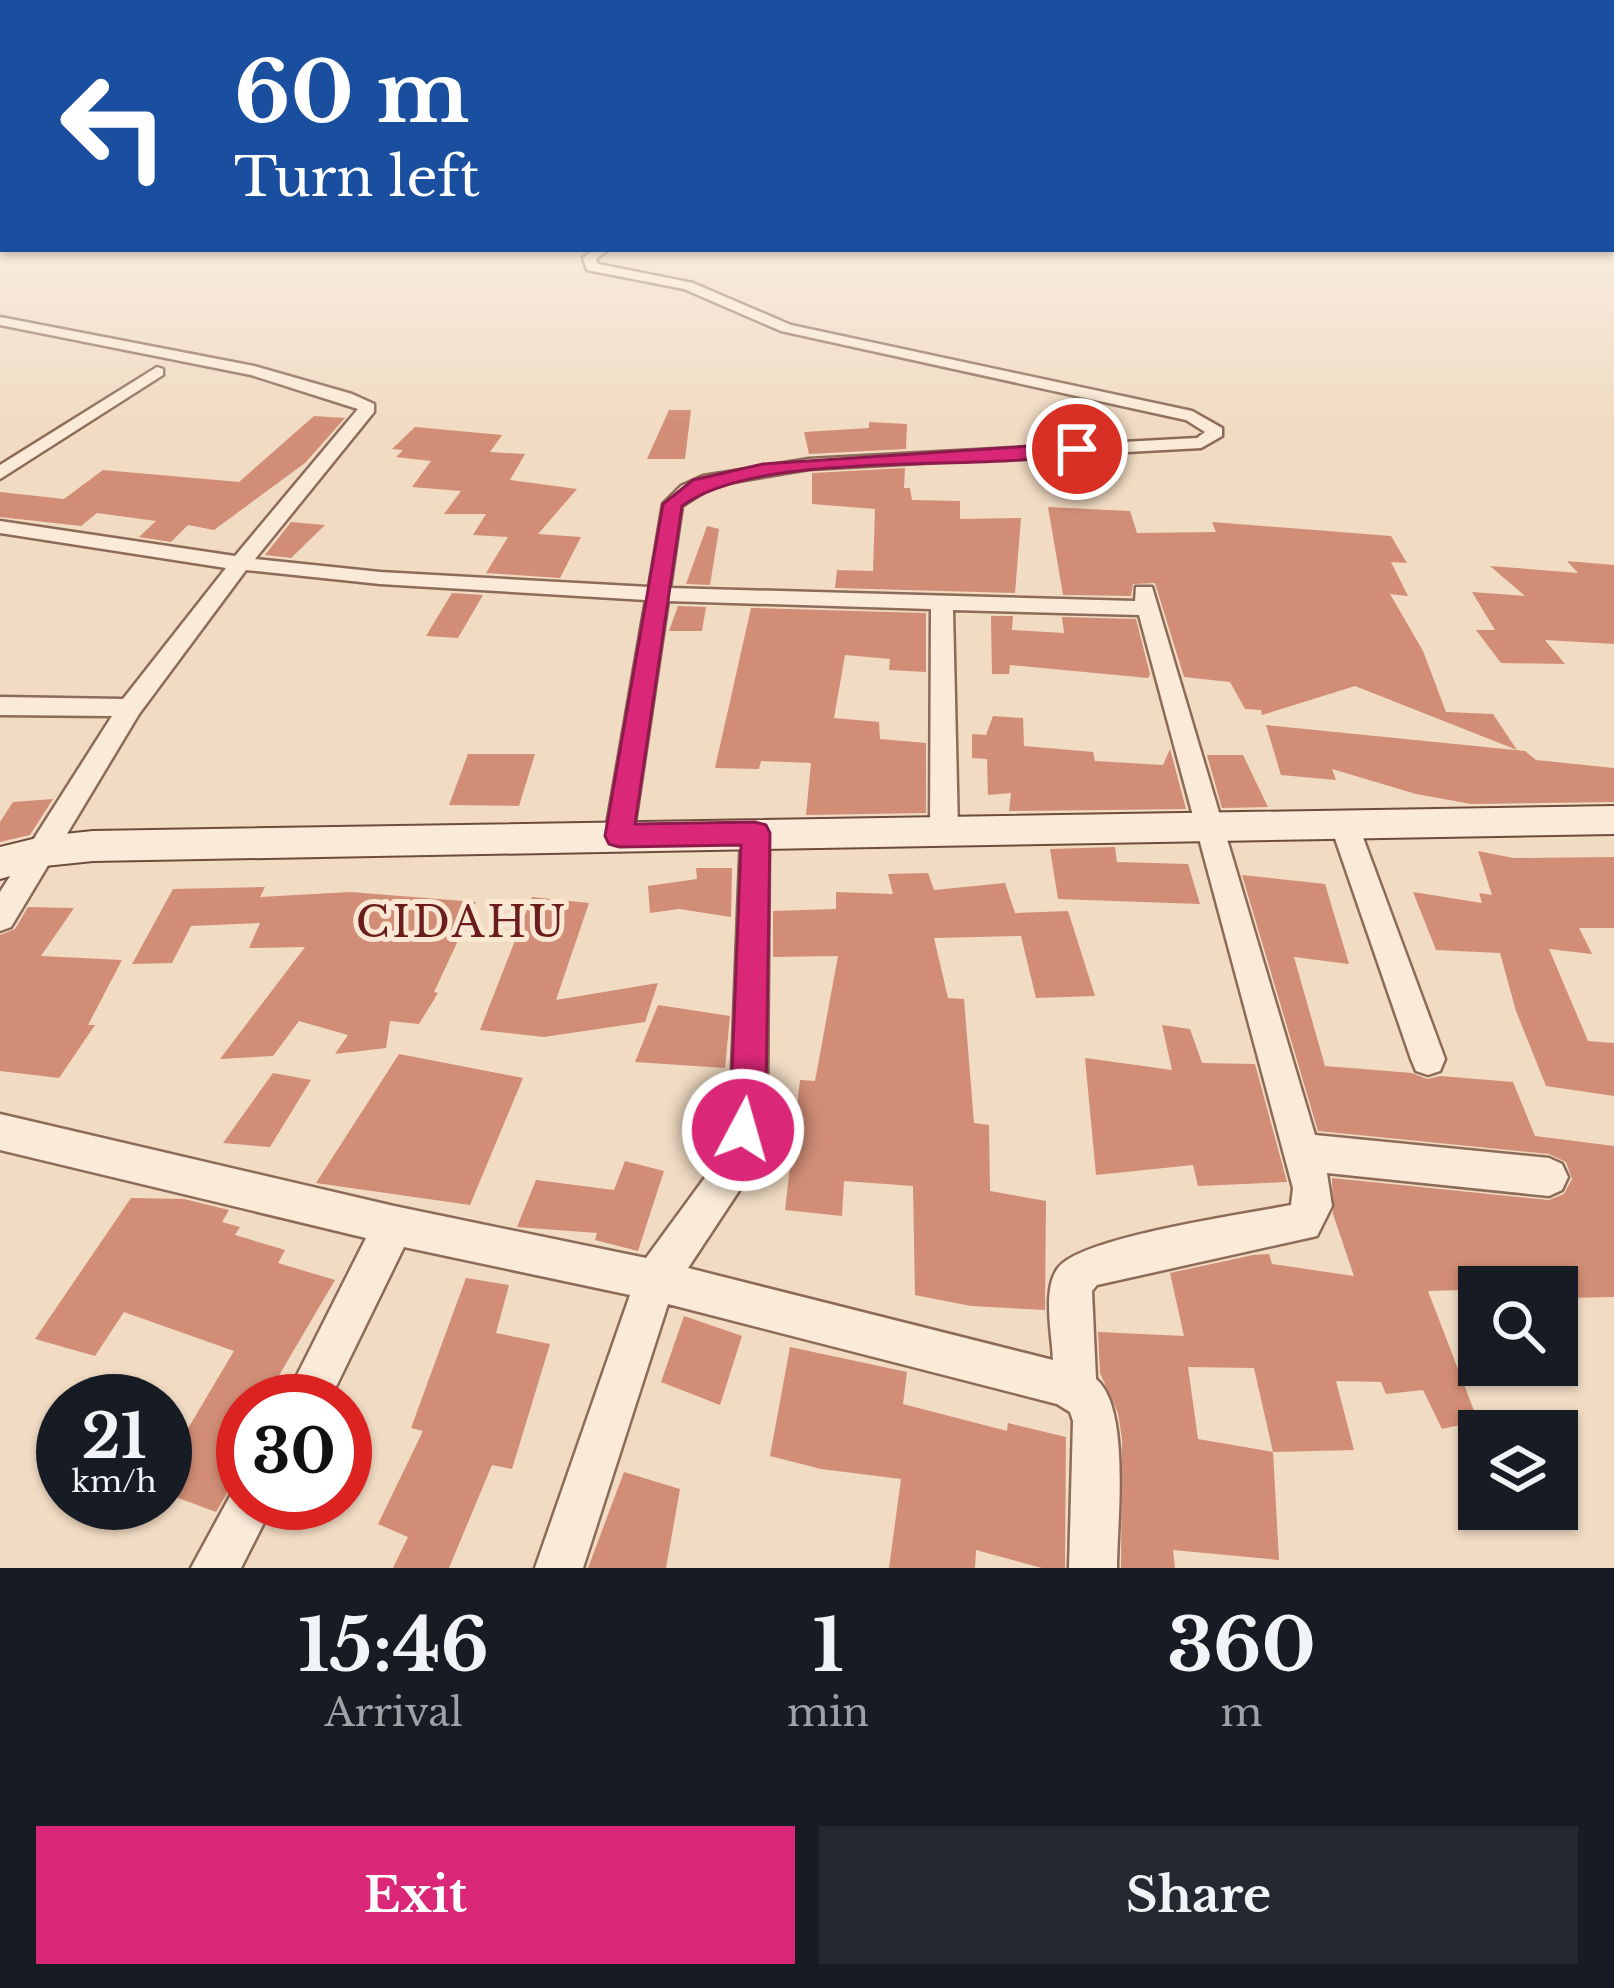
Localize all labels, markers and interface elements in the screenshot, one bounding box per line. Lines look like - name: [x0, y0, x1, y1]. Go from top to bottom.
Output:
- text: 60 m: [234, 41, 469, 145]
- icon: left: [36, 48, 192, 204]
- text: Turn left: [234, 144, 480, 211]
- pin: [1026, 398, 1128, 500]
- icon: arrive: [1044, 416, 1110, 482]
- district label: CIDAHU: [356, 896, 568, 948]
- position arrow: [680, 1067, 806, 1193]
- map controls: [1458, 1266, 1578, 1530]
- button: search: [1458, 1266, 1578, 1386]
- speed limit sign: 30: [216, 1374, 372, 1530]
- text: 21: [81, 1400, 147, 1474]
- button: layers: [1458, 1410, 1578, 1530]
- text: km/h: [71, 1463, 157, 1500]
- text: 15:46: [298, 1601, 489, 1690]
- text: 1: [812, 1601, 844, 1690]
- text: 360: [1167, 1601, 1316, 1690]
- text: Arrival: [324, 1688, 463, 1737]
- text: min: [787, 1688, 869, 1737]
- text: m: [1221, 1688, 1262, 1737]
- button: Exit: [36, 1826, 795, 1964]
- button: Share: [819, 1826, 1578, 1964]

